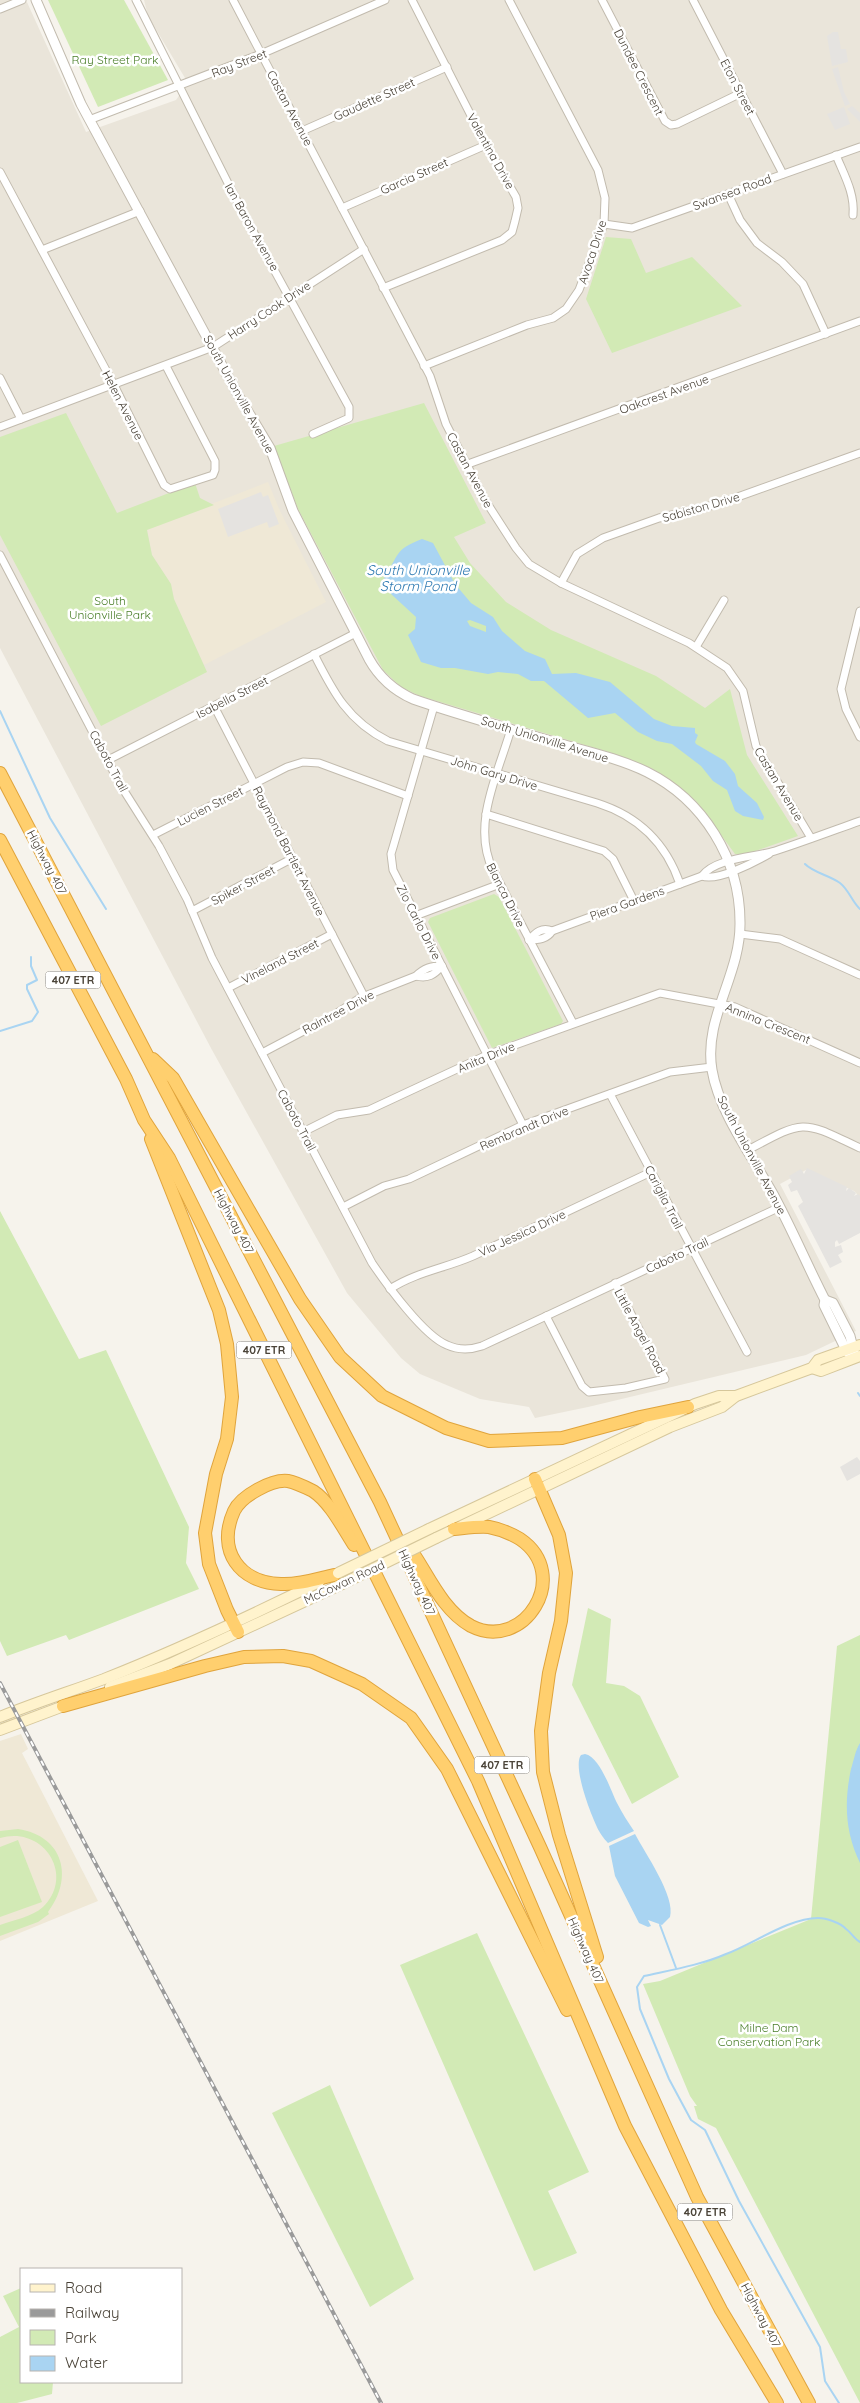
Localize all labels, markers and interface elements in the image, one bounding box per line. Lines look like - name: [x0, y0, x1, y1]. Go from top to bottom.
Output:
- street label: Dundee Crescent: [611, 26, 667, 118]
- street label: Ray Street: [209, 46, 269, 80]
- park label: Ray Street Park: [72, 52, 158, 67]
- street label: Eton Street: [717, 56, 759, 118]
- street label: Castan Avenue: [264, 68, 316, 148]
- street label: Gaudette Street: [331, 74, 417, 124]
- street label: Valentina Drive: [464, 110, 518, 192]
- street label: Garcia Street: [378, 154, 450, 198]
- street label: Swansea Road: [691, 171, 773, 213]
- street label: Ian Baron Avenue: [222, 180, 283, 274]
- street label: Avoca Drive: [575, 218, 609, 286]
- street label: Harry Cook Drive: [225, 277, 314, 342]
- street label: South Unionville Avenue: [200, 332, 278, 456]
- street label: Helen Avenue: [99, 368, 147, 442]
- street label: Oakcrest Avenue: [617, 371, 711, 417]
- street label: Castan Avenue: [444, 430, 496, 510]
- street label: Sabiston Drive: [661, 489, 742, 525]
- water label: South Unionville Storm Pond: [367, 561, 471, 595]
- park label: South Unionville Park: [69, 593, 151, 622]
- street label: Isabella Street: [193, 672, 271, 722]
- street label: South Unionville Avenue: [479, 712, 611, 766]
- street label: Caboto Trail: [86, 728, 132, 794]
- street label: Castan Avenue: [751, 744, 807, 824]
- street label: John Gary Drive: [449, 753, 540, 793]
- street label: Lucien Street: [175, 783, 245, 829]
- street label: Raymond Bartlett Avenue: [250, 784, 328, 919]
- street label: Highway 407: [24, 827, 70, 897]
- street label: Bianca Drive: [483, 860, 529, 930]
- street label: Spiker Street: [208, 862, 278, 908]
- street label: Zio Carlo Drive: [394, 882, 445, 962]
- street label: Piera Gardens: [588, 882, 667, 923]
- street label: Vineland Street: [239, 935, 321, 987]
- road number: 407 ETR: [46, 972, 100, 988]
- street label: Raintree Drive: [300, 987, 377, 1037]
- street label: Annina Crescent: [723, 999, 813, 1047]
- street label: Anita Drive: [455, 1038, 517, 1076]
- street label: Caboto Trail: [274, 1087, 320, 1153]
- street label: South Unionville Avenue: [714, 1093, 790, 1217]
- street label: Rembrandt Drive: [477, 1102, 571, 1153]
- street label: Cariglia Trail: [642, 1163, 686, 1231]
- street label: Highway 407: [211, 1186, 257, 1256]
- street label: Via Jessica Drive: [476, 1206, 568, 1260]
- street label: Caboto Trail: [643, 1234, 711, 1276]
- street label: Little Angel Road: [611, 1286, 669, 1376]
- road number: 407 ETR: [236, 1342, 292, 1358]
- street label: Highway 407: [395, 1547, 439, 1617]
- street label: McCowan Road: [301, 1557, 387, 1607]
- road number: 407 ETR: [474, 1756, 530, 1774]
- street label: Highway 407: [565, 1915, 607, 1985]
- park label: Milne Dam Conservation Park: [718, 2020, 820, 2049]
- road number: 407 ETR: [678, 2204, 732, 2220]
- legend: [20, 2268, 182, 2383]
- text: Road: [65, 2278, 102, 2297]
- street label: Highway 407: [738, 2280, 784, 2350]
- text: Railway: [65, 2303, 120, 2322]
- text: Park: [65, 2328, 97, 2347]
- text: Water: [65, 2353, 108, 2372]

